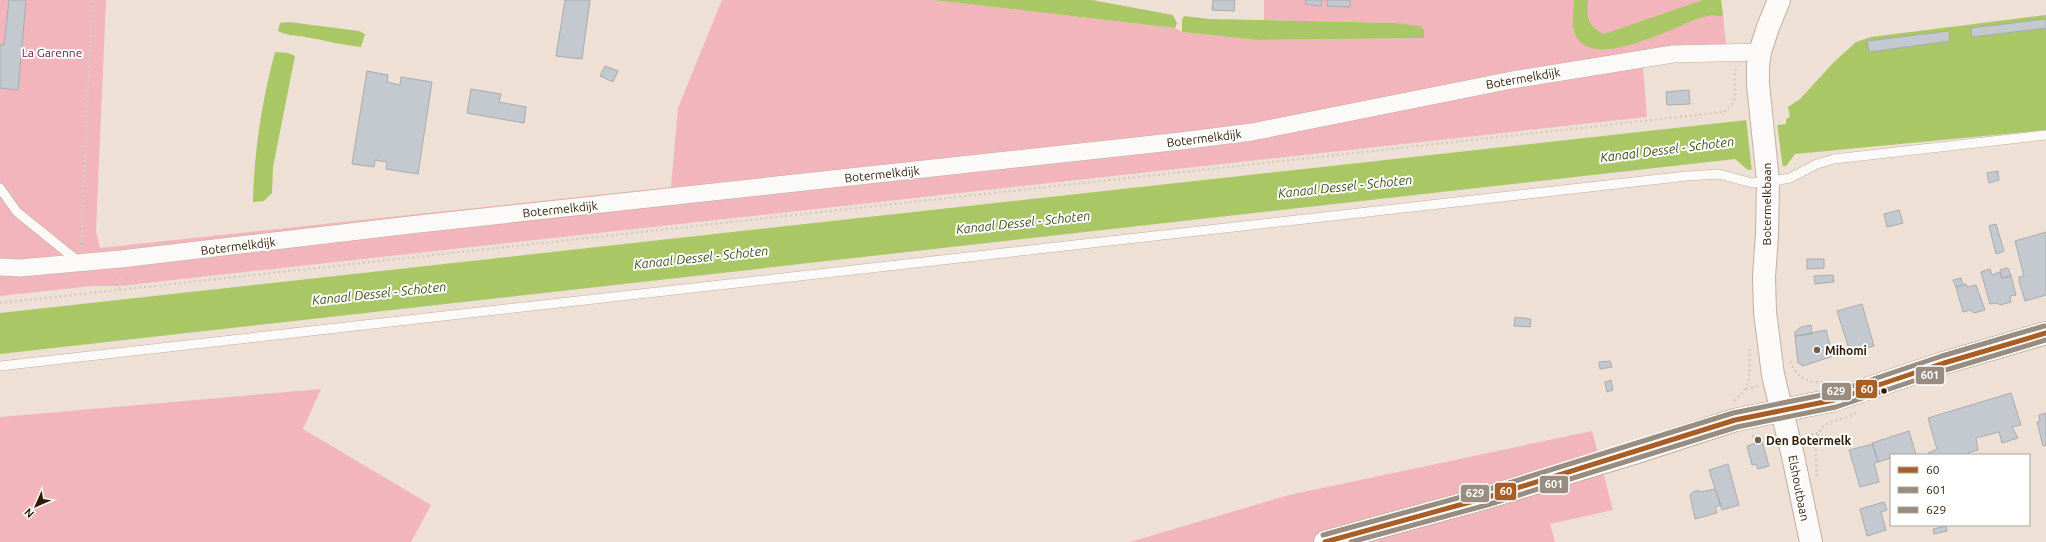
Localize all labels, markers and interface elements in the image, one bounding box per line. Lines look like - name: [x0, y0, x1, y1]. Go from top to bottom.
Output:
- park label: La Garenne: [22, 46, 82, 59]
- street label: Botermelkdijk: [1485, 65, 1561, 91]
- street label: Botermelkdijk: [1166, 127, 1242, 149]
- water label: Kanaal Dessel - Schoten: [1599, 134, 1735, 164]
- street label: Botermelkbaan: [1760, 163, 1773, 245]
- street label: Botermelkdijk: [844, 164, 920, 184]
- water label: Kanaal Dessel - Schoten: [1277, 172, 1413, 200]
- street label: Botermelkdijk: [522, 199, 598, 219]
- water label: Kanaal Dessel - Schoten: [955, 208, 1091, 236]
- street label: Botermelkdijk: [200, 235, 276, 257]
- water label: Kanaal Dessel - Schoten: [633, 243, 769, 271]
- water label: Kanaal Dessel - Schoten: [311, 279, 447, 307]
- place label: Mihomi: [1825, 344, 1867, 357]
- marker: Mihomi: [1812, 345, 1822, 355]
- line badge: 601: [1915, 366, 1945, 385]
- text: 601: [1921, 369, 1939, 381]
- line badge: 60: [1855, 379, 1878, 399]
- line badge: 629: [1821, 382, 1852, 401]
- text: 60: [1861, 383, 1873, 395]
- text: 629: [1827, 385, 1845, 397]
- unlabelled marker: [1879, 386, 1889, 396]
- place label: Den Botermelk: [1766, 434, 1851, 447]
- marker: Den Botermelk: [1753, 435, 1763, 445]
- street label: Elshoutbaan: [1786, 454, 1812, 522]
- legend: [1890, 454, 2030, 526]
- text: 60: [1926, 463, 1940, 476]
- line badge: 601: [1539, 475, 1569, 494]
- text: 601: [1545, 478, 1563, 490]
- line badge: 60: [1494, 482, 1517, 501]
- text: 601: [1926, 483, 1946, 496]
- line badge: 629: [1460, 484, 1490, 503]
- text: 60: [1500, 485, 1512, 497]
- north arrow: [16, 486, 56, 526]
- text: 629: [1466, 487, 1484, 499]
- text: 629: [1926, 503, 1946, 516]
- text: N: [22, 506, 36, 520]

